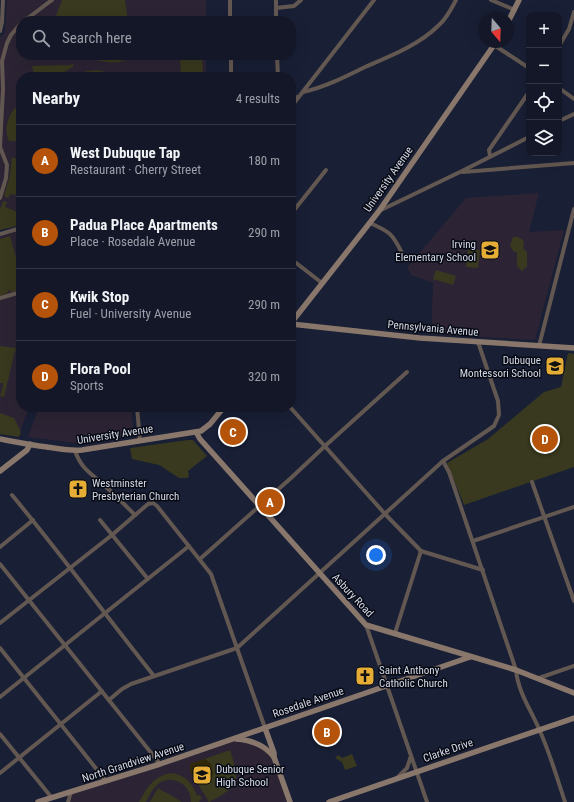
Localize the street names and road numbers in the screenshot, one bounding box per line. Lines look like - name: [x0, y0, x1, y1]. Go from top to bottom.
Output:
- street label: University Avenue: [361, 144, 416, 214]
- street label: Pennsylvania Avenue: [387, 318, 479, 339]
- street label: University Avenue: [76, 422, 154, 447]
- street label: Asbury Road: [329, 571, 376, 620]
- street label: Rosedale Avenue: [271, 684, 345, 721]
- street label: Clarke Drive: [422, 736, 475, 765]
- street label: North Grandview Avenue: [81, 740, 186, 785]

